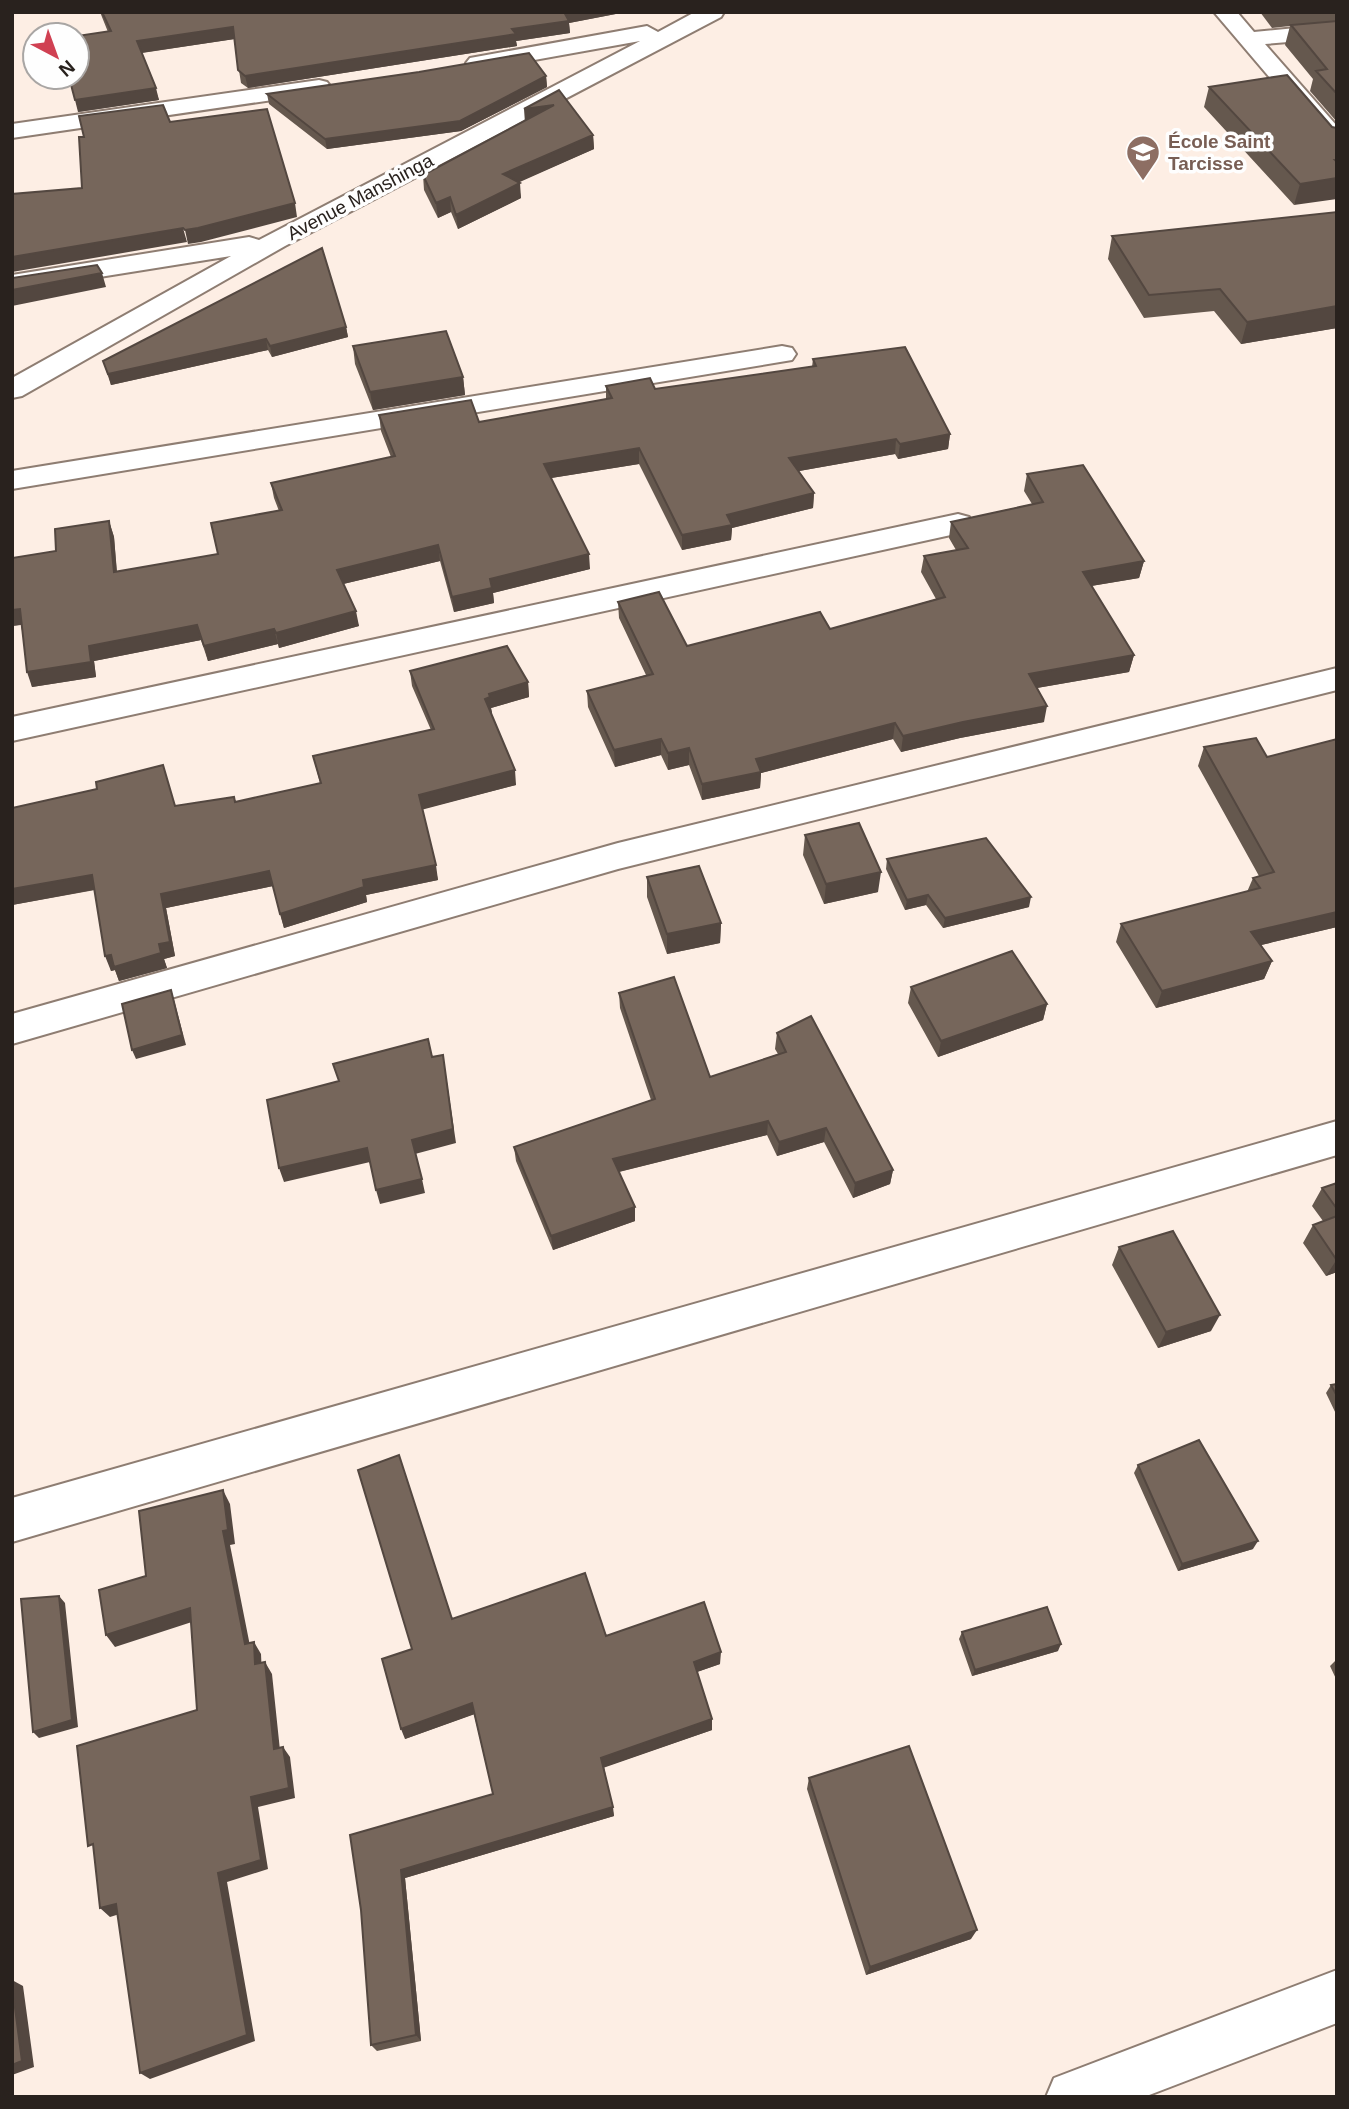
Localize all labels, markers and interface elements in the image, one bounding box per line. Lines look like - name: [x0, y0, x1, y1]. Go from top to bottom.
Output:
- north arrow: [21, 21, 91, 91]
- text: N: [55, 56, 79, 81]
- place label: École Saint Tarcisse: [1168, 131, 1271, 174]
- school or university icon: École Saint Tarcisse: [1124, 133, 1162, 182]
- street label: Avenue Manshinga: [283, 149, 437, 244]

